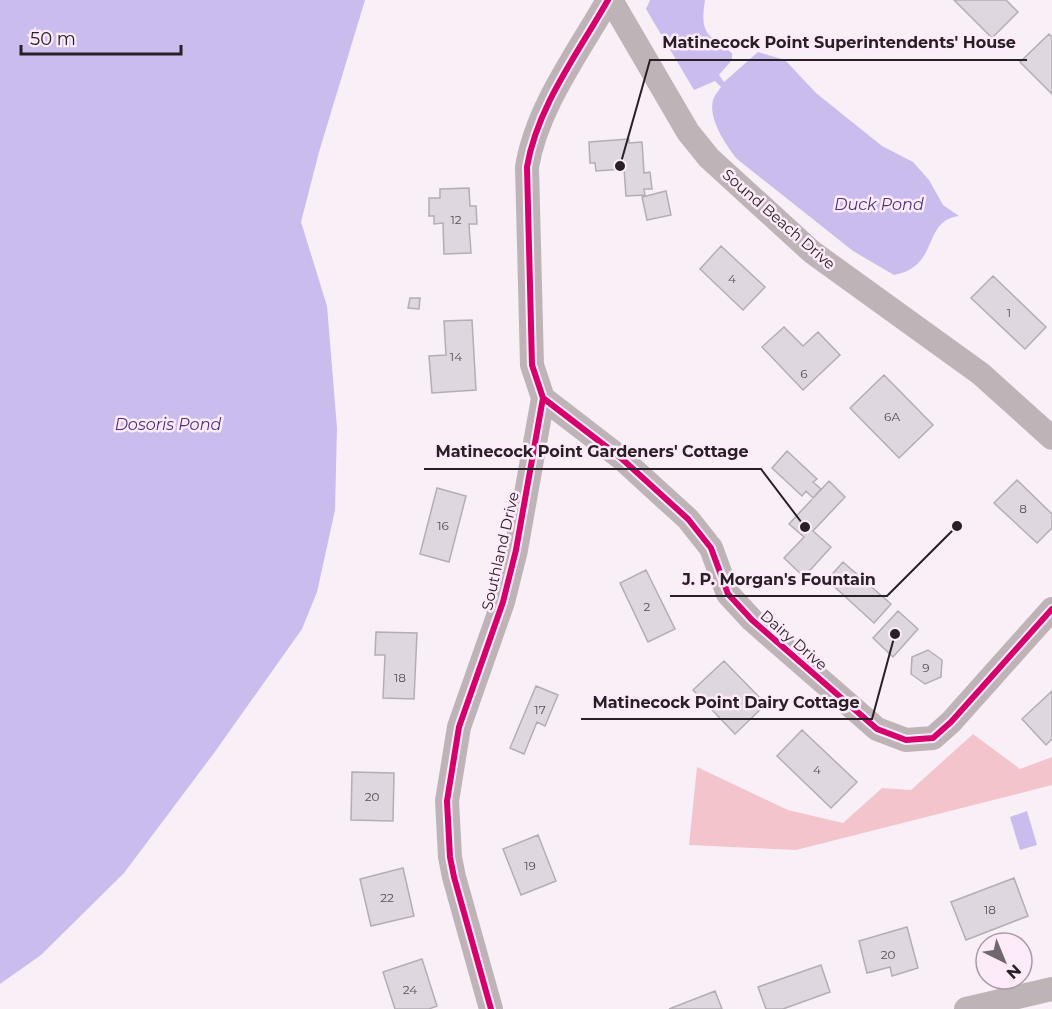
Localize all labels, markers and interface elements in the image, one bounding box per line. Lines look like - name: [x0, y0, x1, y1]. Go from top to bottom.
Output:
- scale bar: [21, 18, 182, 56]
- callout: Matinecock Point Superintendents' House: [650, 26, 1027, 60]
- text: 50 m: [30, 28, 76, 50]
- text: Matinecock Point Superintendents' House: [662, 33, 1016, 52]
- street label: Sound Beach Drive: [719, 165, 839, 273]
- water label: Duck Pond: [834, 195, 924, 214]
- house number: 12: [450, 212, 462, 227]
- house number: 4: [728, 271, 736, 286]
- house number: 1: [1007, 305, 1011, 320]
- house number: 14: [450, 349, 462, 364]
- house number: 6: [800, 366, 808, 381]
- house number: 6A: [884, 409, 900, 424]
- water label: Dosoris Pond: [115, 415, 221, 434]
- callout: Matinecock Point Gardeners' Cottage: [424, 435, 761, 469]
- text: Matinecock Point Gardeners' Cottage: [435, 442, 749, 461]
- street label: Southland Drive: [477, 490, 523, 612]
- house number: 8: [1019, 501, 1027, 516]
- house number: 16: [437, 518, 449, 533]
- callout: J. P. Morgan's Fountain: [670, 562, 887, 596]
- text: J. P. Morgan's Fountain: [681, 570, 876, 589]
- house number: 2: [644, 599, 651, 614]
- street label: Dairy Drive: [757, 606, 831, 674]
- house number: 9: [922, 660, 930, 675]
- house number: 18: [394, 670, 406, 685]
- callout: Matinecock Point Dairy Cottage: [581, 685, 872, 719]
- text: Matinecock Point Dairy Cottage: [592, 693, 860, 712]
- house number: 17: [534, 702, 546, 717]
- house number: 4: [813, 762, 821, 777]
- house number: 20: [365, 789, 379, 804]
- house number: 19: [524, 858, 536, 873]
- house number: 22: [380, 890, 394, 905]
- house number: 18: [984, 902, 996, 917]
- north arrow: [974, 931, 1034, 991]
- house number: 20: [881, 947, 895, 962]
- text: N: [1003, 960, 1025, 983]
- house number: 24: [403, 982, 417, 997]

